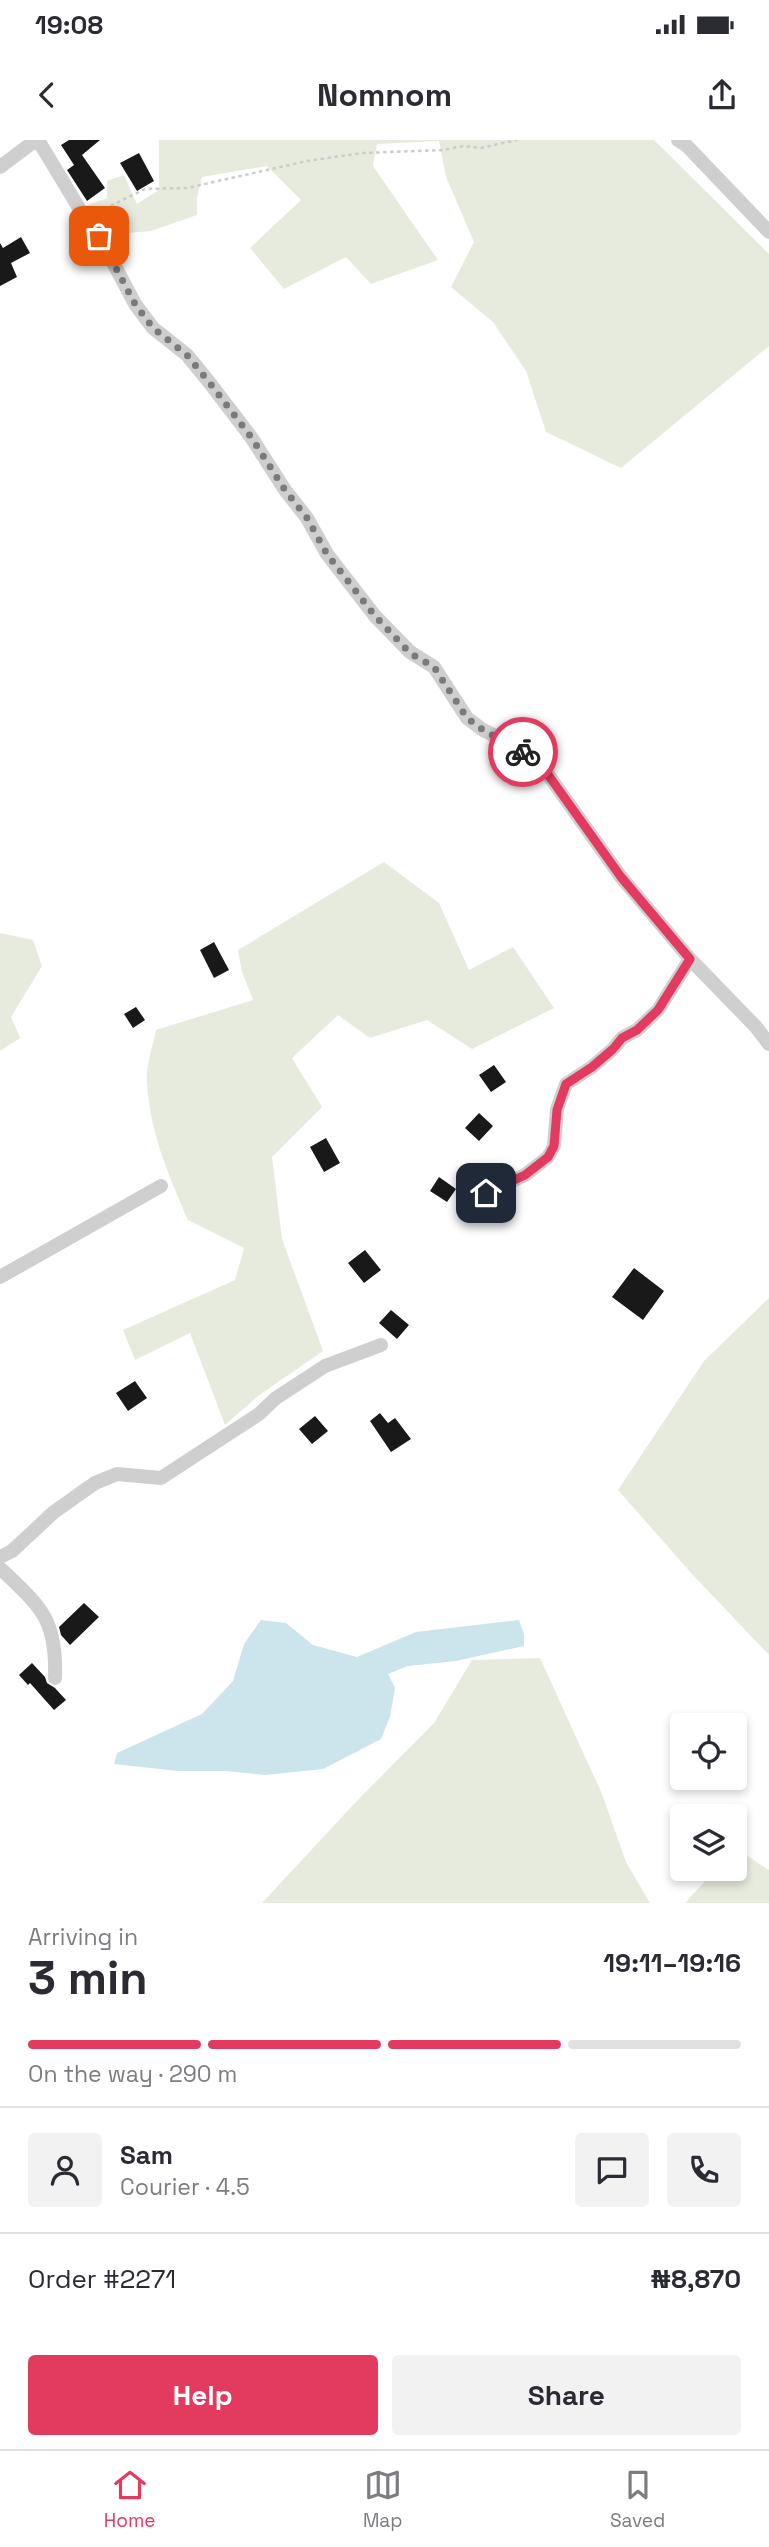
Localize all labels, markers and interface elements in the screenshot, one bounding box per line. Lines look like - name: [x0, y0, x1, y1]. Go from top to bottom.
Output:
- text: 19:08: [35, 8, 103, 42]
- text: Nomnom: [317, 75, 452, 115]
- icon: back: [28, 76, 66, 114]
- icon: share: [703, 76, 741, 114]
- pin: [69, 206, 129, 266]
- icon: bag: [80, 217, 118, 255]
- courier: [488, 717, 558, 787]
- icon: bike: [504, 733, 542, 771]
- pin: [456, 1163, 516, 1223]
- icon: home: [467, 1174, 505, 1212]
- map controls: [670, 1713, 747, 1881]
- button: locate: [670, 1713, 747, 1790]
- button: layers: [670, 1804, 747, 1881]
- text: Arriving in: [28, 1922, 138, 1952]
- text: 19:11–19:16: [603, 1946, 741, 1980]
- text: 3 min: [28, 1949, 148, 2007]
- text: On the way · 290 m: [28, 2059, 237, 2089]
- button: person: [28, 2133, 102, 2207]
- button: chat: [575, 2133, 649, 2207]
- button: phone: [667, 2133, 741, 2207]
- text: Sam: [120, 2138, 173, 2172]
- text: Courier · 4.5: [120, 2172, 250, 2202]
- text: Order #2271: [28, 2262, 176, 2296]
- text: ₦8,870: [650, 2262, 741, 2296]
- button: Help: [28, 2355, 378, 2435]
- button: Share: [392, 2355, 741, 2435]
- tab: Home: [104, 2466, 155, 2533]
- tab: Map: [363, 2466, 402, 2533]
- tab: Saved: [610, 2466, 665, 2533]

